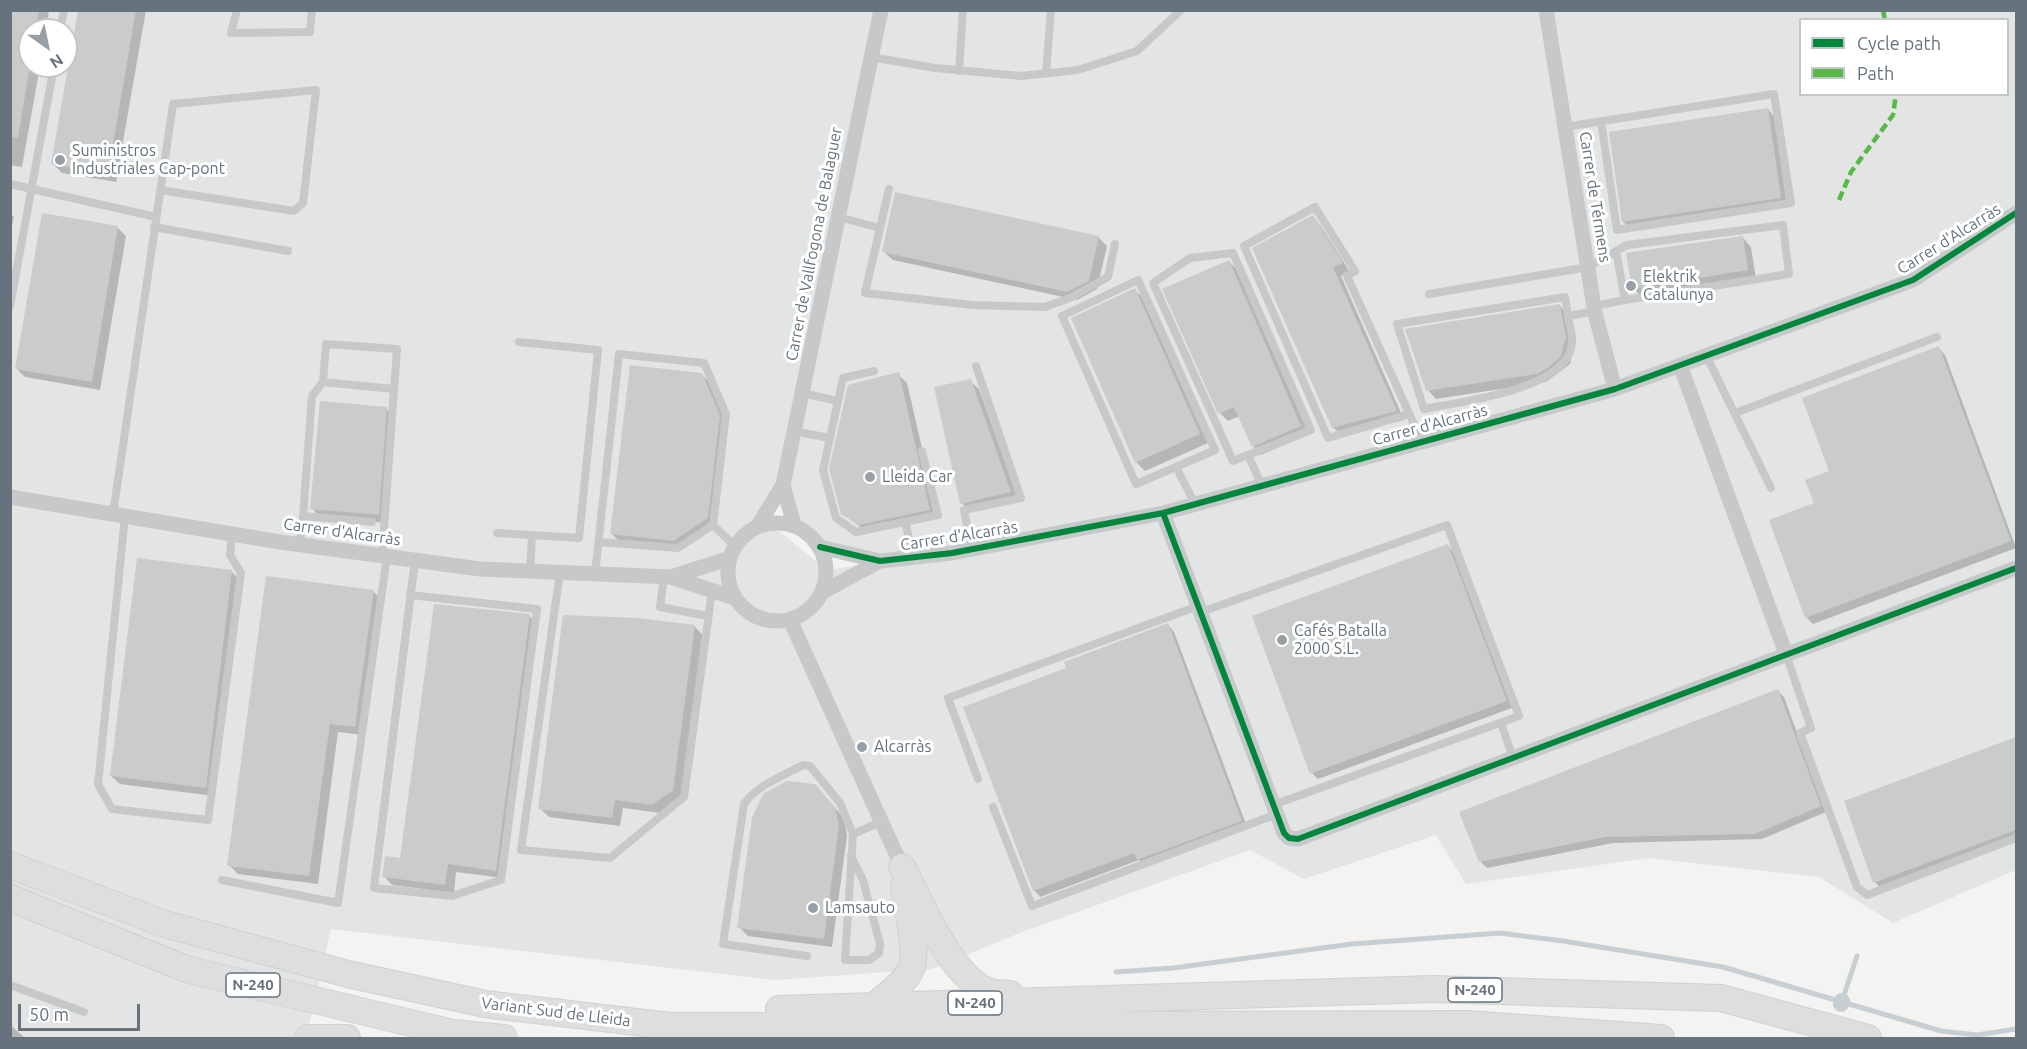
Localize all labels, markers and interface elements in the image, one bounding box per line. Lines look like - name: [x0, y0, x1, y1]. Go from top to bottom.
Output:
- north arrow: [18, 18, 78, 78]
- legend: [1799, 18, 2009, 96]
- text: Cycle path: [1857, 33, 1941, 53]
- text: N: [47, 51, 67, 72]
- text: Path: [1857, 63, 1894, 83]
- street label: Carrer de Vallfogona de Balaguer: [782, 125, 846, 363]
- street label: Carrer de Térmens: [1575, 130, 1615, 264]
- place label: Suministros Industriales Cap-pont: [72, 141, 225, 179]
- marker: Suministros Industriales Cap-pont: [53, 153, 67, 167]
- street label: Carrer d'Alcarràs: [1894, 199, 2004, 279]
- place label: Elektrik Catalunya: [1643, 267, 1714, 305]
- marker: Elektrik Catalunya: [1624, 279, 1638, 293]
- street label: Carrer d'Alcarràs: [1370, 400, 1490, 450]
- place label: Lleida Car: [882, 467, 952, 487]
- marker: Lleida Car: [863, 470, 877, 484]
- street label: Carrer d'Alcarràs: [282, 514, 402, 550]
- street label: Carrer d'Alcarràs: [899, 517, 1019, 555]
- place label: Cafés Batalla 2000 S.L.: [1294, 621, 1387, 659]
- marker: Cafés Batalla 2000 S.L.: [1275, 633, 1289, 647]
- place label: Alcarràs: [874, 737, 931, 757]
- marker: Alcarràs: [855, 740, 869, 754]
- place label: Lamsauto: [825, 898, 895, 918]
- marker: Lamsauto: [806, 901, 820, 915]
- road number: N-240: [226, 973, 280, 997]
- road number: N-240: [1448, 978, 1502, 1002]
- road number: N-240: [948, 991, 1002, 1015]
- scale bar: [21, 992, 142, 1030]
- street label: Variant Sud de Lleida: [480, 993, 632, 1031]
- text: 50 m: [29, 1004, 69, 1024]

